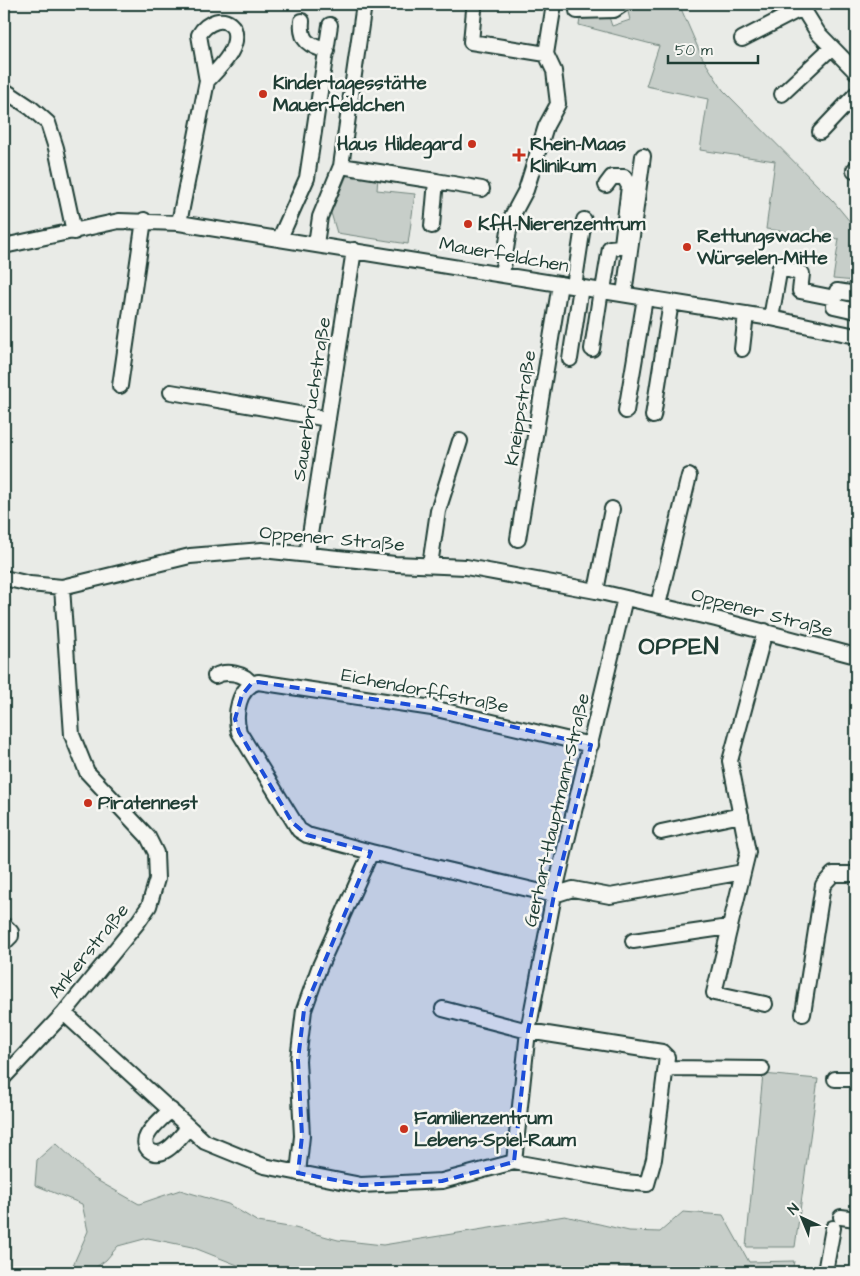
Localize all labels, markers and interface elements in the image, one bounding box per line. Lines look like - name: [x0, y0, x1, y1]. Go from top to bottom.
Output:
- scale bar: [668, 32, 758, 64]
- text: 50 m: [675, 40, 713, 61]
- place label: Kindertagesstätte Mauerfeldchen: [273, 70, 428, 119]
- marker: Kindertagesstätte Mauerfeldchen: [257, 88, 269, 100]
- place label: Haus Hildegard: [337, 131, 462, 159]
- place label: Rhein-Maas Klinikum: [530, 131, 627, 180]
- marker: Haus Hildegard: [466, 138, 478, 150]
- marker: Rhein-Maas Klinikum: [512, 148, 526, 162]
- place label: KfH-Nierenzentrum: [478, 211, 647, 238]
- marker: KfH-Nierenzentrum: [462, 218, 474, 230]
- place label: Rettungswache Würselen-Mitte: [696, 223, 832, 272]
- street label: Mauerfeldchen: [437, 230, 571, 280]
- marker: Rettungswache Würselen-Mitte: [681, 241, 693, 253]
- street label: Sauerbruchstraße: [286, 315, 338, 483]
- street label: Kneippstraße: [499, 348, 543, 468]
- street label: Oppener Straße: [258, 519, 406, 559]
- street label: Oppener Straße: [688, 581, 836, 645]
- district label: OPPEN: [639, 630, 719, 664]
- street label: Eichendorffstraße: [339, 662, 511, 720]
- street label: Gerhart-Hauptmann-Straße: [517, 690, 597, 930]
- place label: Piratennest: [98, 790, 198, 817]
- marker: Piratennest: [82, 797, 94, 809]
- street label: Ankerstraße: [42, 898, 136, 1004]
- place label: Familienzentrum Lebens-Spiel-Raum: [414, 1105, 577, 1154]
- marker: Familienzentrum Lebens-Spiel-Raum: [398, 1123, 410, 1135]
- north arrow: [778, 1194, 828, 1244]
- text: N: [784, 1199, 804, 1220]

